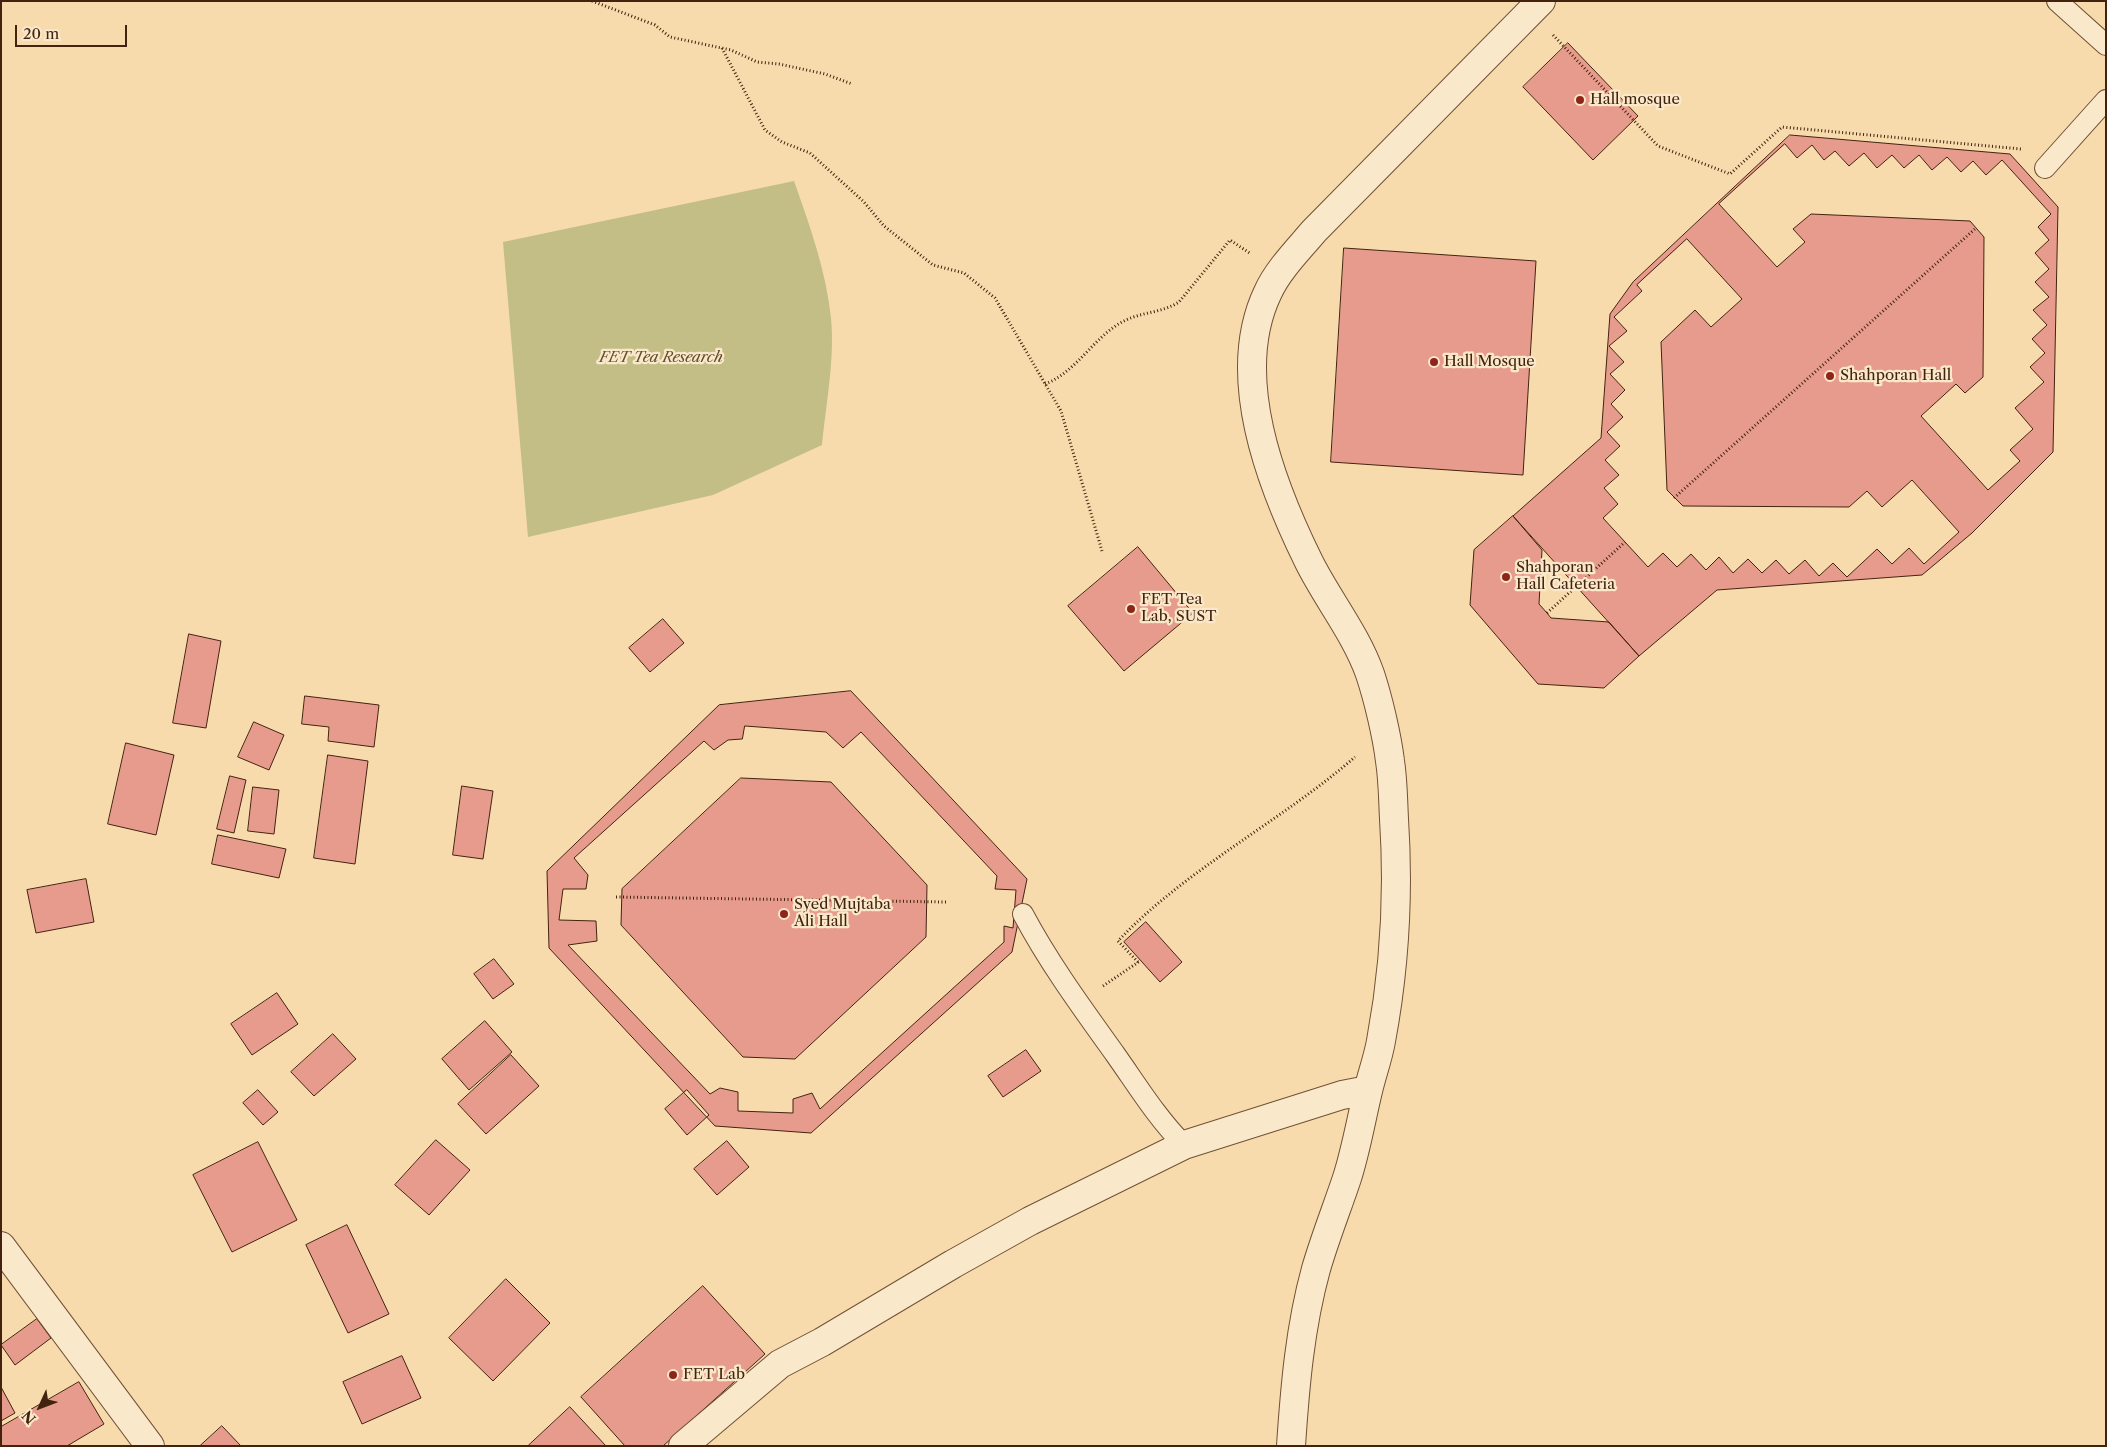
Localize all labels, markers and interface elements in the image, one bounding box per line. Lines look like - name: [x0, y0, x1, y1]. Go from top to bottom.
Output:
- scale bar: [18, 15, 130, 47]
- text: 20 m: [23, 24, 59, 43]
- place label: Hall mosque: [1590, 91, 1680, 109]
- marker: Hall mosque: [1574, 94, 1586, 106]
- park label: FET Tea Research: [599, 349, 723, 367]
- place label: Hall Mosque: [1444, 353, 1535, 371]
- marker: Hall Mosque: [1428, 356, 1440, 368]
- place label: Shahporan Hall: [1840, 367, 1951, 385]
- marker: Shahporan Hall: [1824, 370, 1836, 382]
- place label: Shahporan Hall Cafeteria: [1516, 559, 1615, 594]
- marker: Shahporan Hall Cafeteria: [1500, 571, 1512, 583]
- place label: FET Tea Lab, SUST: [1141, 591, 1216, 626]
- marker: FET Tea Lab, SUST: [1125, 603, 1137, 615]
- place label: Syed Mujtaba Ali Hall: [794, 896, 891, 931]
- marker: Syed Mujtaba Ali Hall: [778, 908, 790, 920]
- place label: FET Lab: [683, 1366, 745, 1384]
- marker: FET Lab: [667, 1369, 679, 1381]
- north arrow: [15, 1382, 65, 1432]
- text: N: [18, 1407, 40, 1428]

